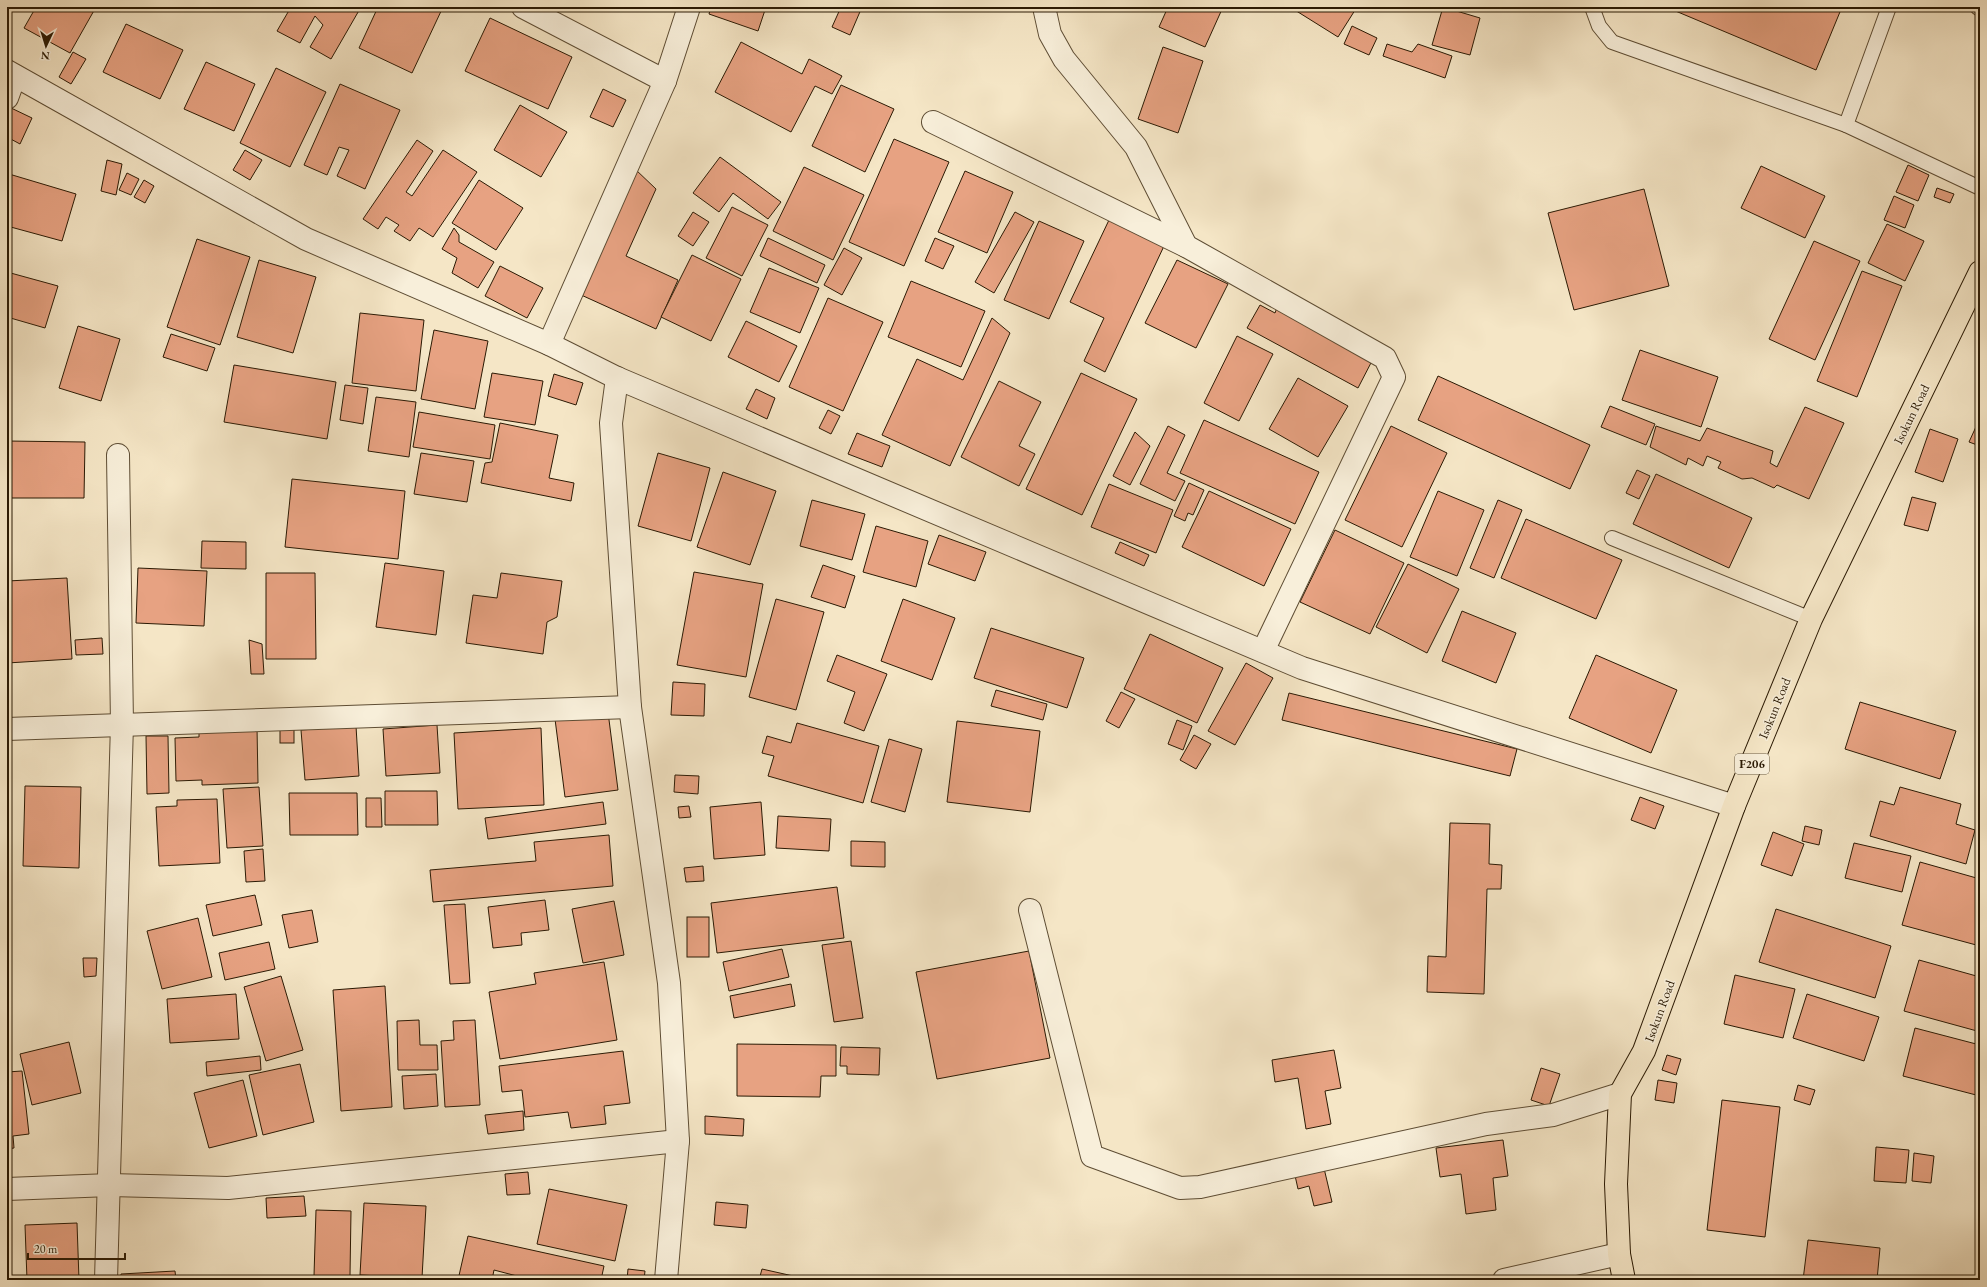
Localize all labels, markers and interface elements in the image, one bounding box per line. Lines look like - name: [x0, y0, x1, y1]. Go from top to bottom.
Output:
- north arrow: [26, 26, 66, 66]
- text: N: [40, 49, 50, 63]
- street label: Isokun Road: [1890, 381, 1933, 447]
- street label: Isokun Road: [1755, 675, 1795, 741]
- road number: F206: [1735, 754, 1769, 774]
- street label: Isokun Road: [1640, 978, 1679, 1044]
- scale bar: [28, 1235, 125, 1261]
- text: 20 m: [34, 1241, 58, 1257]

